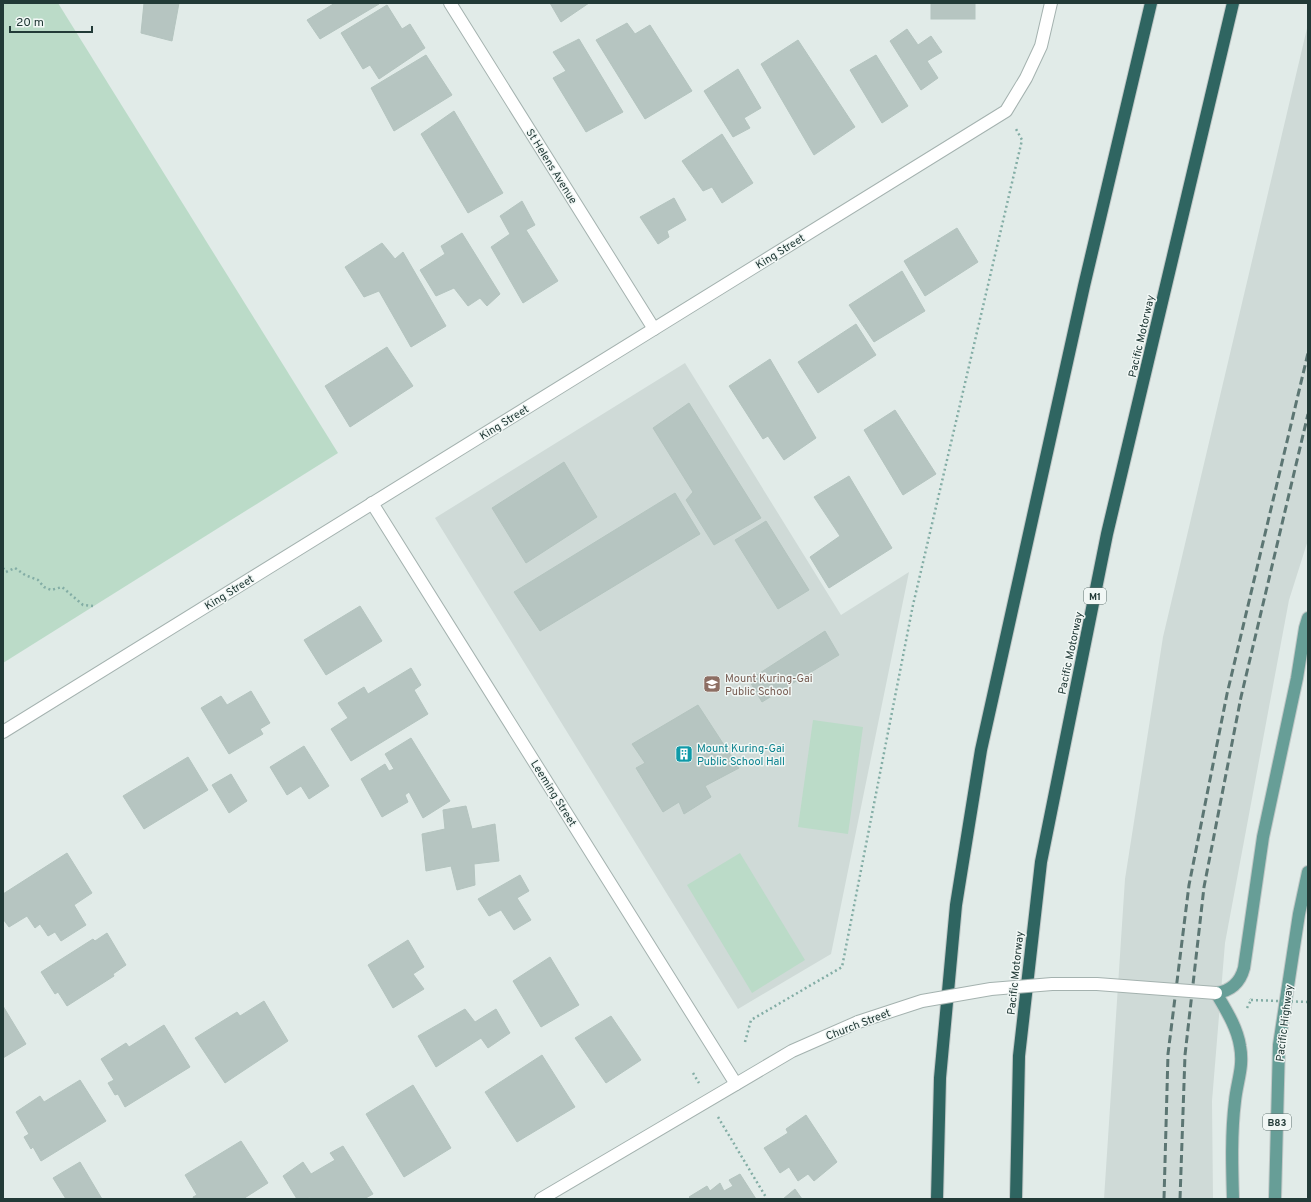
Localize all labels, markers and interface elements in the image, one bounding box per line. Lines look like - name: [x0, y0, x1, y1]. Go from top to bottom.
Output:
- scale bar: [10, 8, 92, 34]
- text: 20 m: [16, 15, 44, 31]
- street label: St Helens Avenue: [522, 126, 580, 207]
- street label: King Street: [753, 231, 808, 272]
- street label: Pacific Motorway: [1126, 293, 1158, 379]
- street label: King Street: [477, 402, 532, 443]
- street label: King Street: [202, 572, 257, 613]
- road number: M1: [1084, 588, 1106, 604]
- street label: Pacific Motorway: [1055, 610, 1087, 696]
- place label: Mount Kuring-Gai Public School: [725, 672, 813, 699]
- school or university icon: Mount Kuring-Gai Public School: [702, 674, 722, 694]
- place label: Mount Kuring-Gai Public School Hall: [697, 742, 785, 769]
- building icon: Mount Kuring-Gai Public School Hall: [674, 744, 694, 764]
- street label: Leeming Street: [527, 758, 579, 829]
- street label: Pacific Motorway: [1005, 930, 1027, 1016]
- street label: Pacific Highway: [1273, 984, 1297, 1062]
- street label: Church Street: [824, 1006, 893, 1044]
- road number: B83: [1263, 1114, 1291, 1130]

